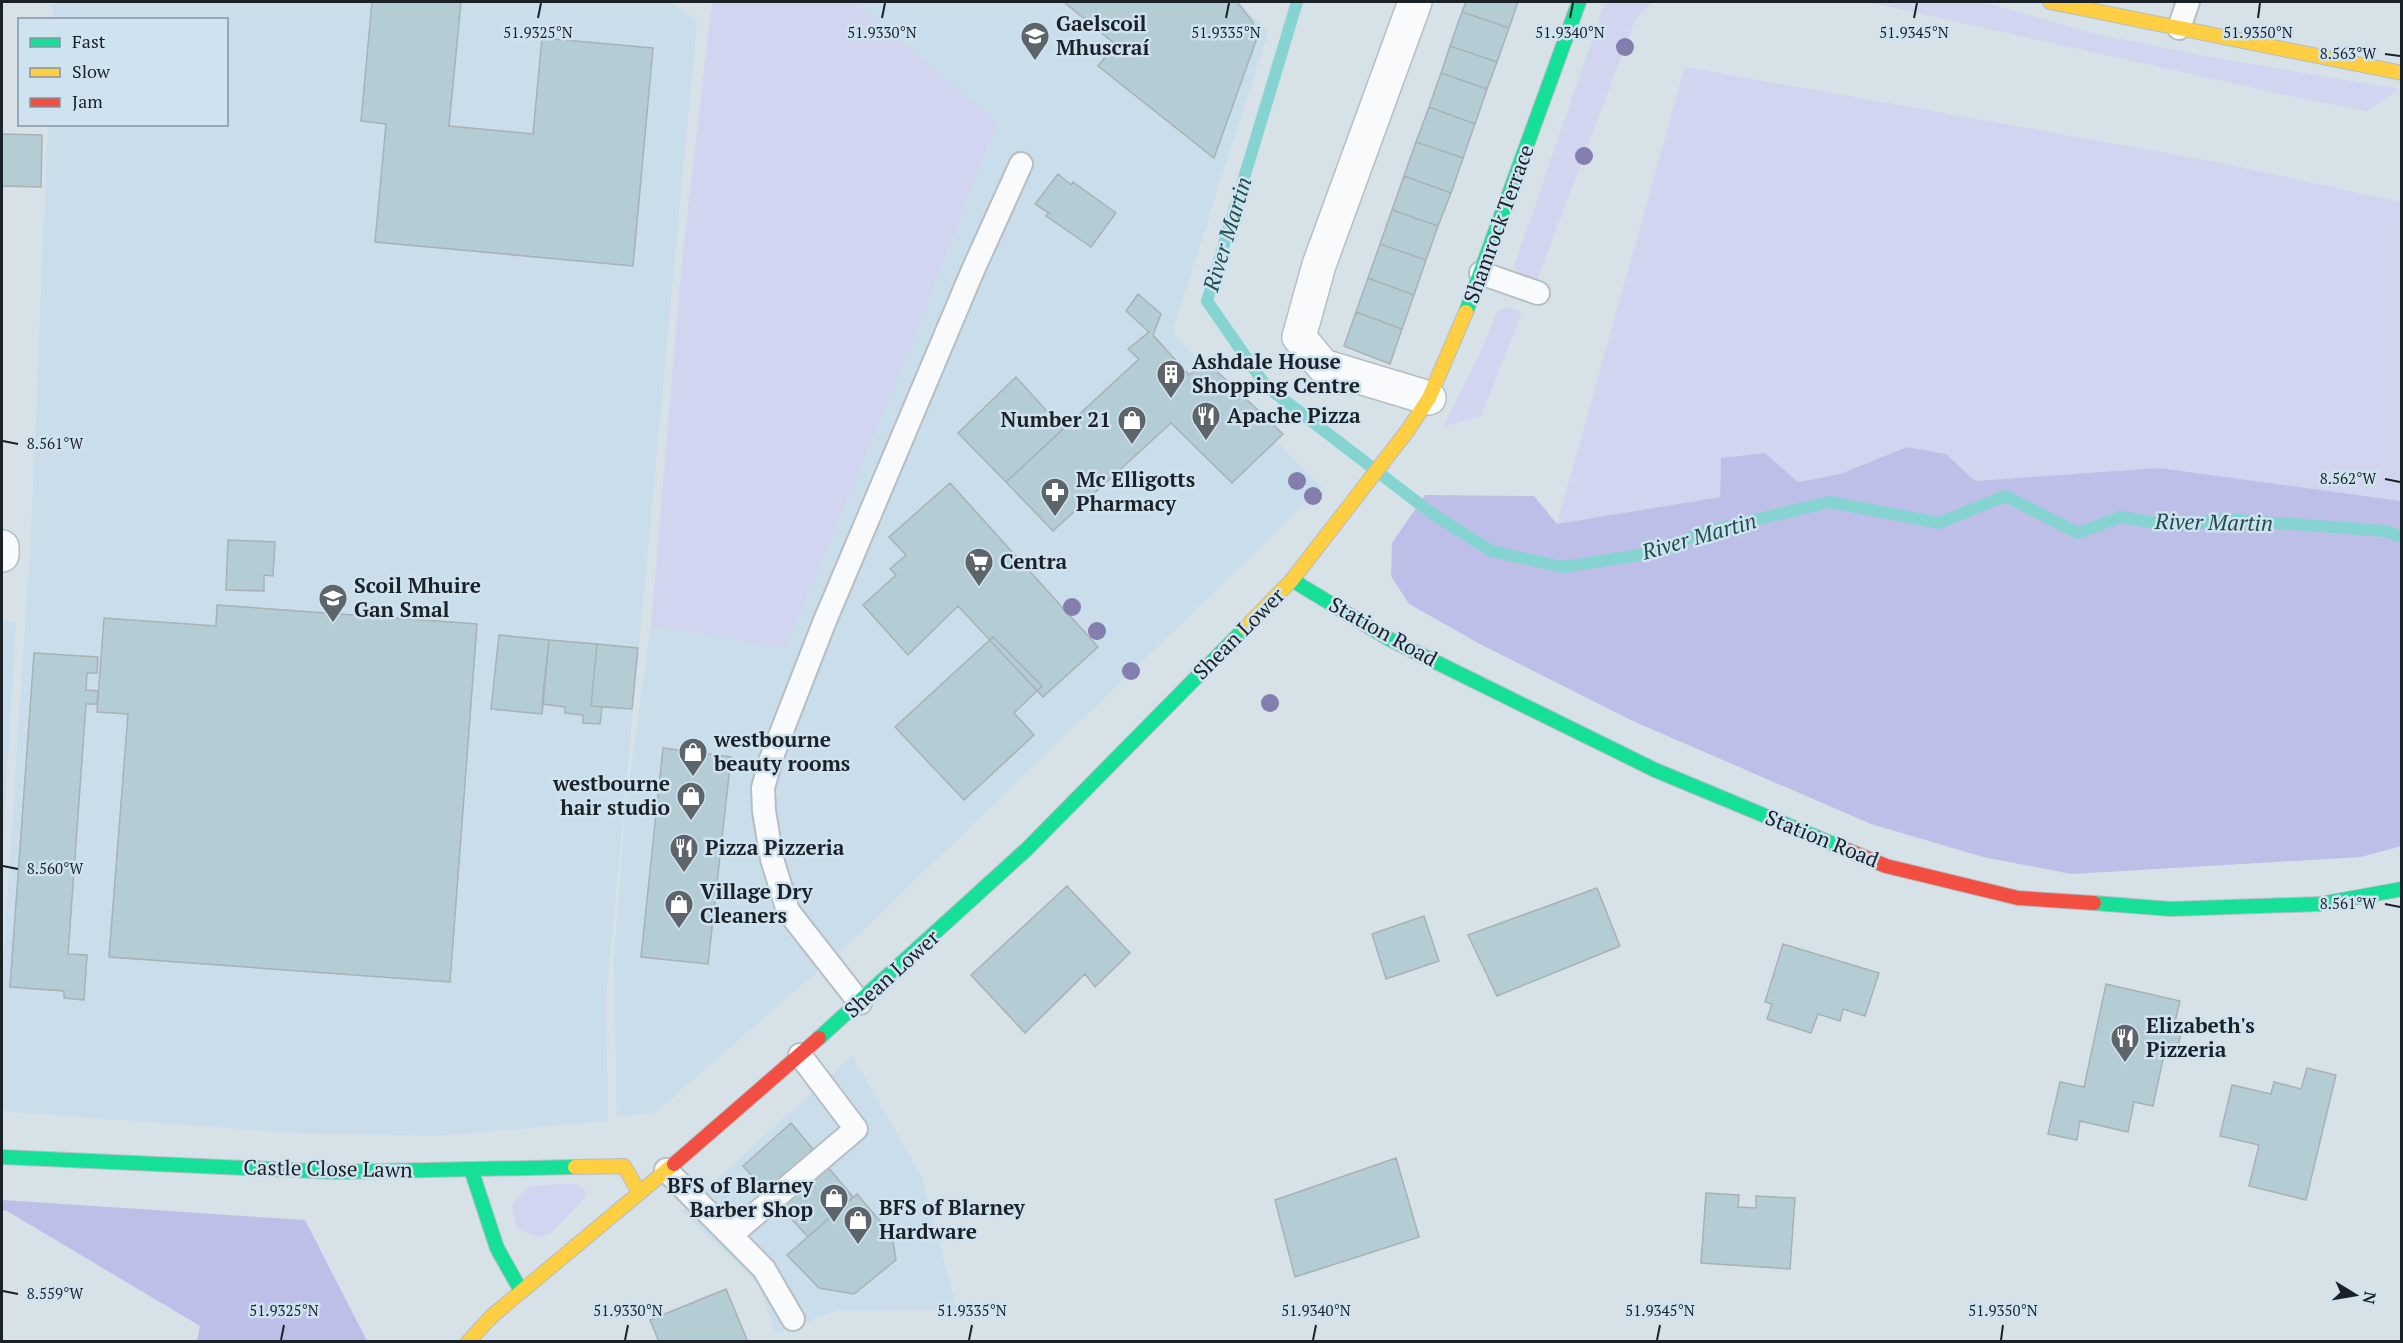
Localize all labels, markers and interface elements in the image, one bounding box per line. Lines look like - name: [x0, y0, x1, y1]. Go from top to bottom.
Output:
- place label: Gaelscoil Mhuscraí: [1056, 9, 1149, 61]
- legend: [18, 18, 228, 126]
- school or university icon: Gaelscoil Mhuscraí: [1019, 20, 1051, 62]
- text: 51.9325°N: [503, 22, 573, 42]
- text: 51.9330°N: [847, 22, 917, 42]
- text: 51.9335°N: [1191, 22, 1261, 42]
- text: 51.9340°N: [1535, 22, 1605, 42]
- text: 51.9345°N: [1879, 22, 1949, 42]
- text: 51.9350°N: [2223, 22, 2293, 42]
- text: Fast: [72, 29, 106, 53]
- text: 8.563°W: [2320, 43, 2377, 63]
- text: Slow: [72, 59, 111, 83]
- text: Jam: [72, 89, 103, 113]
- street label: Shamrock Terrace: [1456, 141, 1540, 307]
- water label: River Martin: [1195, 173, 1258, 295]
- place label: Ashdale House Shopping Centre: [1192, 347, 1360, 399]
- building icon: Ashdale House Shopping Centre: [1155, 358, 1187, 400]
- restaurant icon: Apache Pizza: [1190, 400, 1222, 442]
- place label: Apache Pizza: [1227, 401, 1361, 429]
- shop icon: Number 21: [1116, 404, 1148, 446]
- place label: Number 21: [1001, 405, 1111, 433]
- text: 8.561°W: [27, 433, 84, 453]
- place label: Mc Elligotts Pharmacy: [1076, 465, 1195, 517]
- text: 8.562°W: [2320, 468, 2377, 488]
- pharmacy icon: Mc Elligotts Pharmacy: [1039, 476, 1071, 518]
- water label: River Martin: [1637, 505, 1760, 566]
- water label: River Martin: [2154, 506, 2273, 537]
- supermarket icon: Centra: [963, 546, 995, 588]
- place label: Centra: [1000, 547, 1067, 575]
- place label: Scoil Mhuire Gan Smal: [354, 571, 481, 623]
- street label: Shean Lower: [1186, 581, 1290, 685]
- school or university icon: Scoil Mhuire Gan Smal: [317, 582, 349, 624]
- street label: Station Road: [1324, 590, 1443, 673]
- place label: westbourne beauty rooms: [713, 725, 850, 777]
- shop icon: westbourne beauty rooms: [677, 736, 709, 778]
- place label: westbourne hair studio: [552, 769, 670, 821]
- shop icon: westbourne hair studio: [675, 780, 707, 822]
- street label: Station Road: [1762, 803, 1883, 874]
- restaurant icon: Pizza Pizzeria: [668, 832, 700, 874]
- place label: Pizza Pizzeria: [705, 833, 845, 861]
- text: 8.560°W: [27, 858, 84, 878]
- place label: Village Dry Cleaners: [700, 877, 814, 929]
- shop icon: Village Dry Cleaners: [663, 888, 695, 930]
- text: 8.561°W: [2320, 893, 2377, 913]
- street label: Shean Lower: [838, 923, 945, 1023]
- place label: Elizabeth's Pizzeria: [2146, 1011, 2255, 1063]
- restaurant icon: Elizabeth's Pizzeria: [2109, 1022, 2141, 1064]
- street label: Castle Close Lawn: [243, 1153, 413, 1183]
- place label: BFS of Blarney Barber Shop: [667, 1171, 814, 1223]
- shop icon: BFS of Blarney Barber Shop: [818, 1182, 850, 1224]
- place label: BFS of Blarney Hardware: [879, 1193, 1026, 1245]
- shop icon: BFS of Blarney Hardware: [842, 1204, 874, 1246]
- north arrow: [2325, 1265, 2385, 1325]
- text: 8.559°W: [27, 1283, 84, 1303]
- text: N: [2358, 1290, 2382, 1306]
- text: 51.9325°N: [249, 1300, 319, 1320]
- text: 51.9330°N: [593, 1300, 663, 1320]
- text: 51.9335°N: [937, 1300, 1007, 1320]
- text: 51.9340°N: [1281, 1300, 1351, 1320]
- text: 51.9345°N: [1625, 1300, 1695, 1320]
- text: 51.9350°N: [1968, 1300, 2038, 1320]

